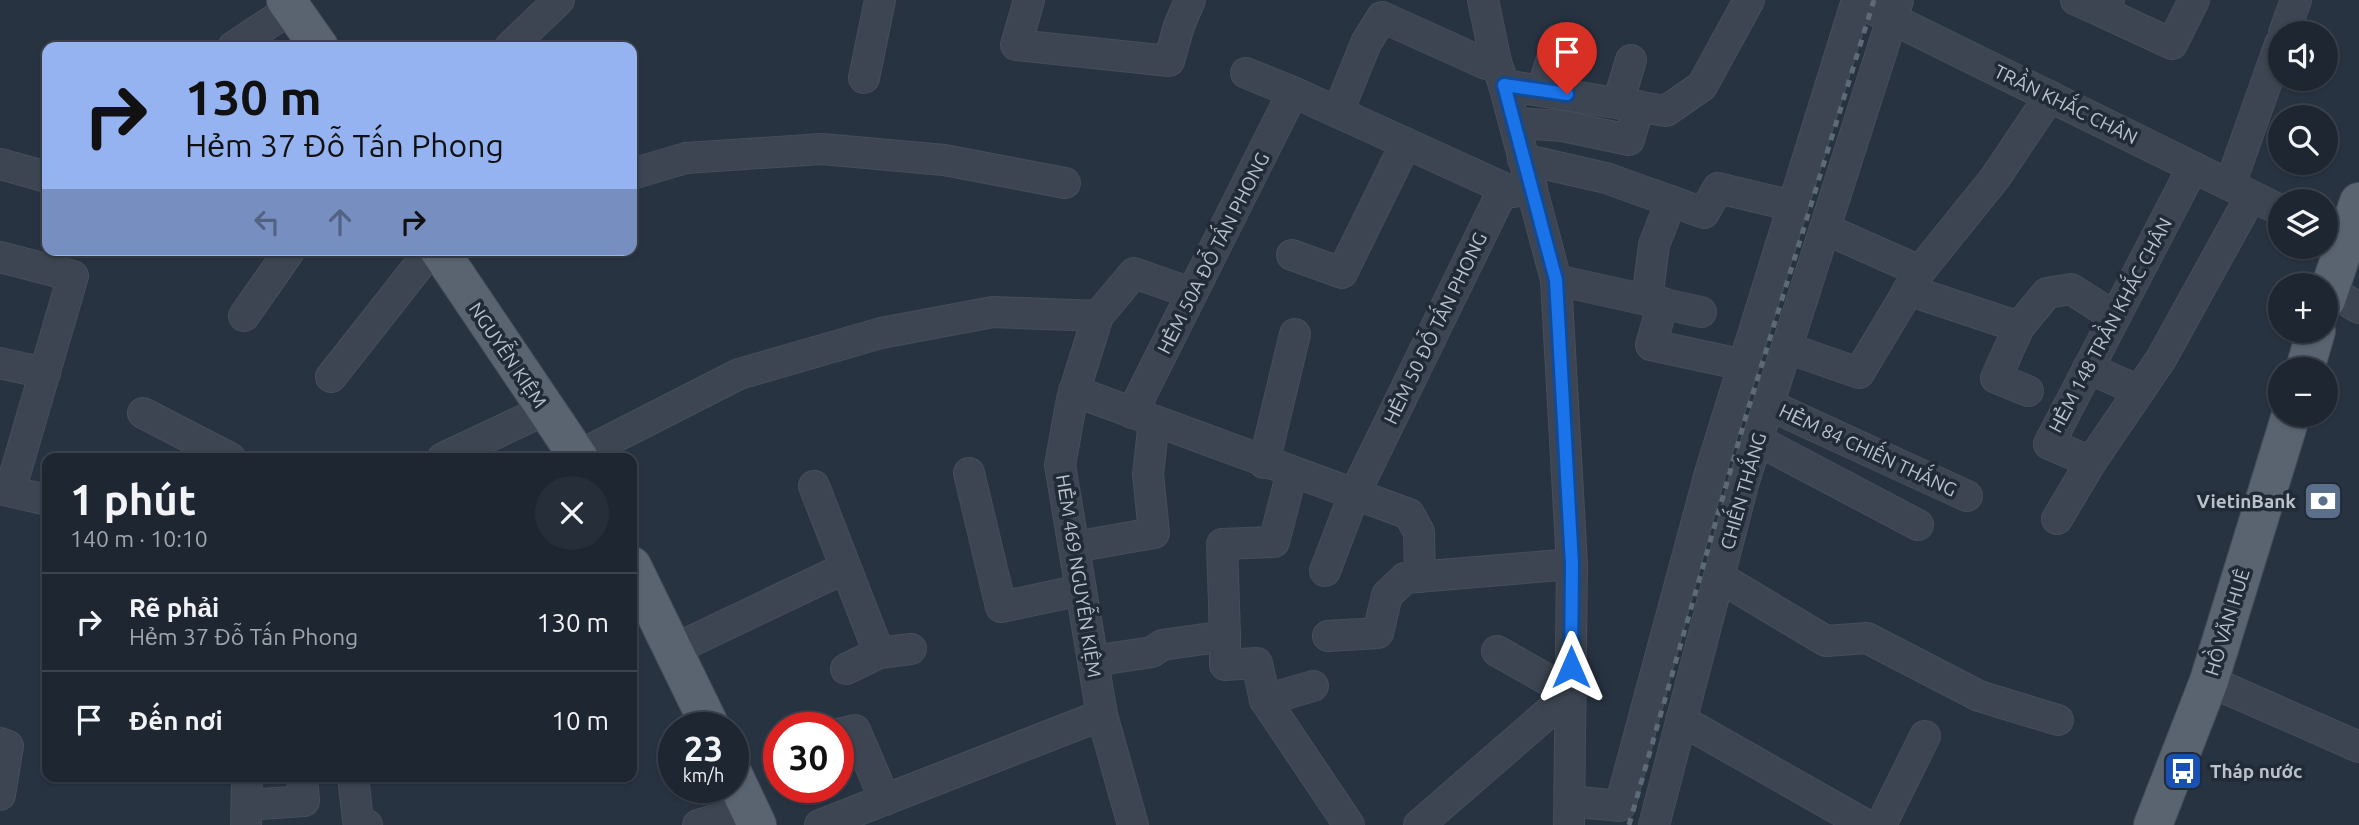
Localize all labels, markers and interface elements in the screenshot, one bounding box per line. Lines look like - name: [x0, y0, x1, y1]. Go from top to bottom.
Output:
- map controls: [2268, 21, 2338, 427]
- button: sound: [2268, 21, 2338, 91]
- pin: [1537, 22, 1597, 94]
- icon: arrive: [1548, 33, 1586, 71]
- street label: TRẦN KHẮC CHÂN: [1991, 56, 2143, 148]
- text: 130 m: [185, 69, 322, 124]
- icon: right: [70, 70, 161, 161]
- button: search: [2268, 105, 2338, 175]
- text: Hẻm 37 Đỗ Tấn Phong: [185, 127, 504, 163]
- street label: HẺM 50A ĐỖ TẤN PHONG: [1148, 147, 1273, 357]
- button: layers: [2268, 189, 2338, 259]
- icon: left: [248, 203, 286, 241]
- icon: ahead: [321, 203, 359, 241]
- icon: right: [394, 203, 432, 241]
- street label: HẺM 148 TRẦN KHẮC CHÂN: [2040, 212, 2176, 436]
- street label: HẺM 50 ĐỖ TẤN PHONG: [1375, 226, 1491, 427]
- button: +: [2268, 273, 2338, 343]
- street label: NGUYỄN KIỆM: [465, 296, 555, 412]
- button: −: [2268, 357, 2338, 427]
- street label: HẺM 84 CHIẾN THẮNG: [1776, 395, 1962, 501]
- street label: CHIẾN THẮNG: [1711, 429, 1770, 552]
- street label: HẺM 469 NGUYỄN KIỆM: [1052, 472, 1111, 679]
- text: 1 phút: [70, 476, 196, 523]
- button: close: [535, 476, 609, 550]
- bank icon: VietinBank: [2302, 480, 2344, 522]
- place label: VietinBank: [2197, 490, 2296, 512]
- text: 140 m · 10:10: [70, 526, 208, 551]
- street label: HỒ VĂN HUÊ: [2196, 565, 2254, 678]
- text: Rẽ phải: [129, 593, 219, 622]
- icon: right: [70, 603, 108, 641]
- text: 130 m: [537, 608, 609, 637]
- text: Hẻm 37 Đỗ Tấn Phong: [129, 624, 358, 649]
- position arrow: [1534, 630, 1608, 704]
- icon: arrive: [70, 701, 108, 739]
- text: Đến nơi: [129, 706, 223, 735]
- text: 10 m: [551, 706, 609, 735]
- speed limit sign: 30: [763, 712, 854, 803]
- text: 23: [684, 728, 723, 768]
- bus stop icon: Tháp nước: [2162, 750, 2204, 792]
- place label: Tháp nước: [2210, 760, 2302, 782]
- text: km/h: [683, 765, 724, 785]

